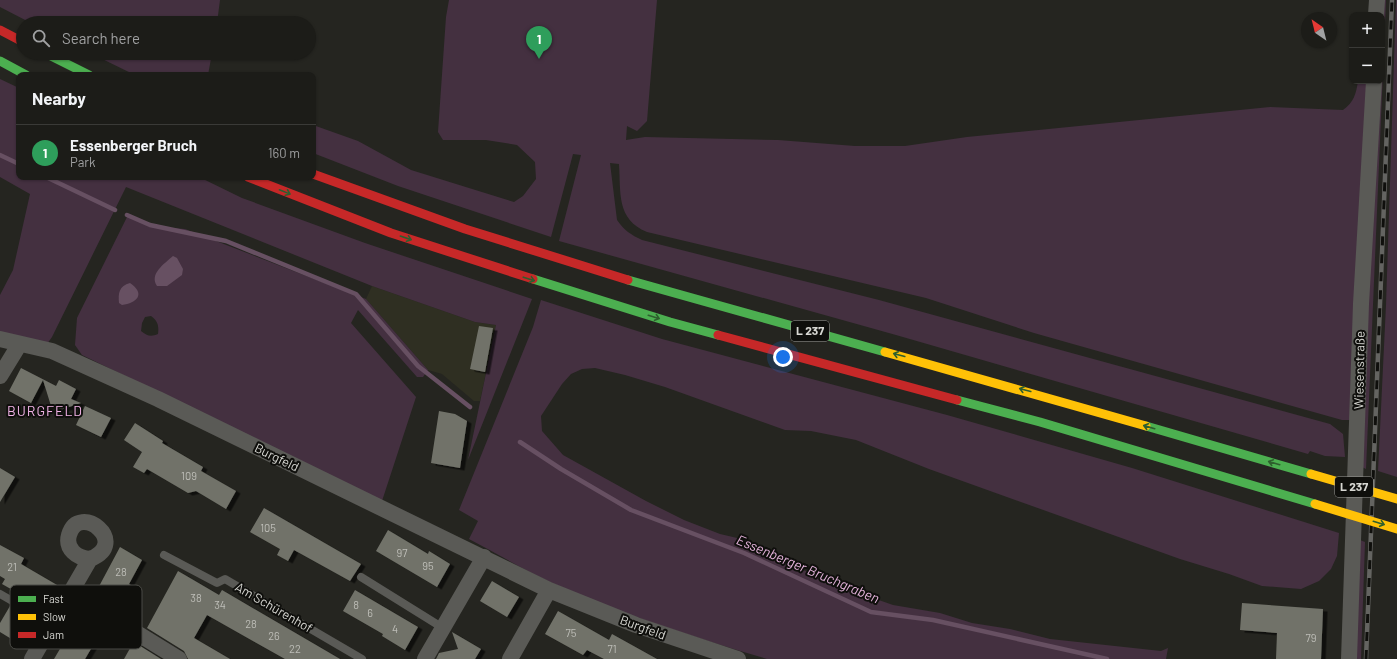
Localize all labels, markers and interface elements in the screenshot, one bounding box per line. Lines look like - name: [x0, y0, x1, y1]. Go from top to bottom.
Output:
- north arrow: [1301, 12, 1337, 48]
- map controls: [1349, 12, 1385, 84]
- button: +: [1349, 12, 1385, 48]
- search box: [16, 16, 316, 60]
- pin: 1: [526, 26, 552, 59]
- icon: search: [30, 27, 52, 49]
- text: Search here: [62, 29, 140, 47]
- button: −: [1349, 48, 1385, 84]
- text: Nearby: [32, 88, 86, 108]
- text: Essenberger Bruch: [70, 136, 197, 154]
- text: 1: [43, 145, 47, 161]
- text: 160 m: [268, 145, 300, 161]
- text: Park: [70, 154, 96, 170]
- one-way arrow: [278, 188, 290, 196]
- one-way arrow: [400, 234, 412, 242]
- one-way arrow: [523, 275, 535, 283]
- one-way arrow: [647, 314, 660, 321]
- road number: L 237: [791, 321, 829, 341]
- street label: Wiesenstraße: [1350, 331, 1368, 409]
- your location: [773, 347, 793, 367]
- one-way arrow: [893, 351, 906, 359]
- one-way arrow: [1018, 386, 1031, 393]
- district label: BURGFELD: [7, 402, 83, 419]
- one-way arrow: [1143, 423, 1156, 430]
- street label: Burgfeld: [252, 439, 302, 475]
- one-way arrow: [1268, 459, 1281, 466]
- house number: 109: [181, 469, 197, 482]
- road number: L 237: [1335, 477, 1373, 497]
- one-way arrow: [1372, 520, 1385, 527]
- house number: 105: [260, 521, 276, 534]
- water label: Essenberger Bruchgraben: [734, 531, 882, 606]
- house number: 97: [397, 546, 407, 559]
- house number: 95: [422, 559, 434, 572]
- house number: 21: [7, 560, 17, 573]
- house number: 28: [115, 565, 127, 578]
- street label: Am Schürenhof: [232, 578, 316, 636]
- legend: [10, 585, 142, 649]
- house number: 38: [190, 591, 202, 604]
- text: Fast: [43, 592, 64, 605]
- house number: 34: [214, 598, 226, 611]
- house number: 8: [353, 598, 359, 611]
- house number: 6: [367, 606, 373, 619]
- text: Slow: [43, 610, 66, 623]
- street label: Burgfeld: [618, 611, 668, 643]
- house number: 28: [245, 617, 257, 630]
- house number: 4: [392, 622, 398, 635]
- house number: 75: [566, 626, 577, 639]
- text: Jam: [43, 628, 64, 641]
- house number: 26: [268, 629, 280, 642]
- house number: 79: [1306, 631, 1317, 644]
- house number: 22: [289, 642, 301, 655]
- house number: 71: [607, 642, 617, 655]

